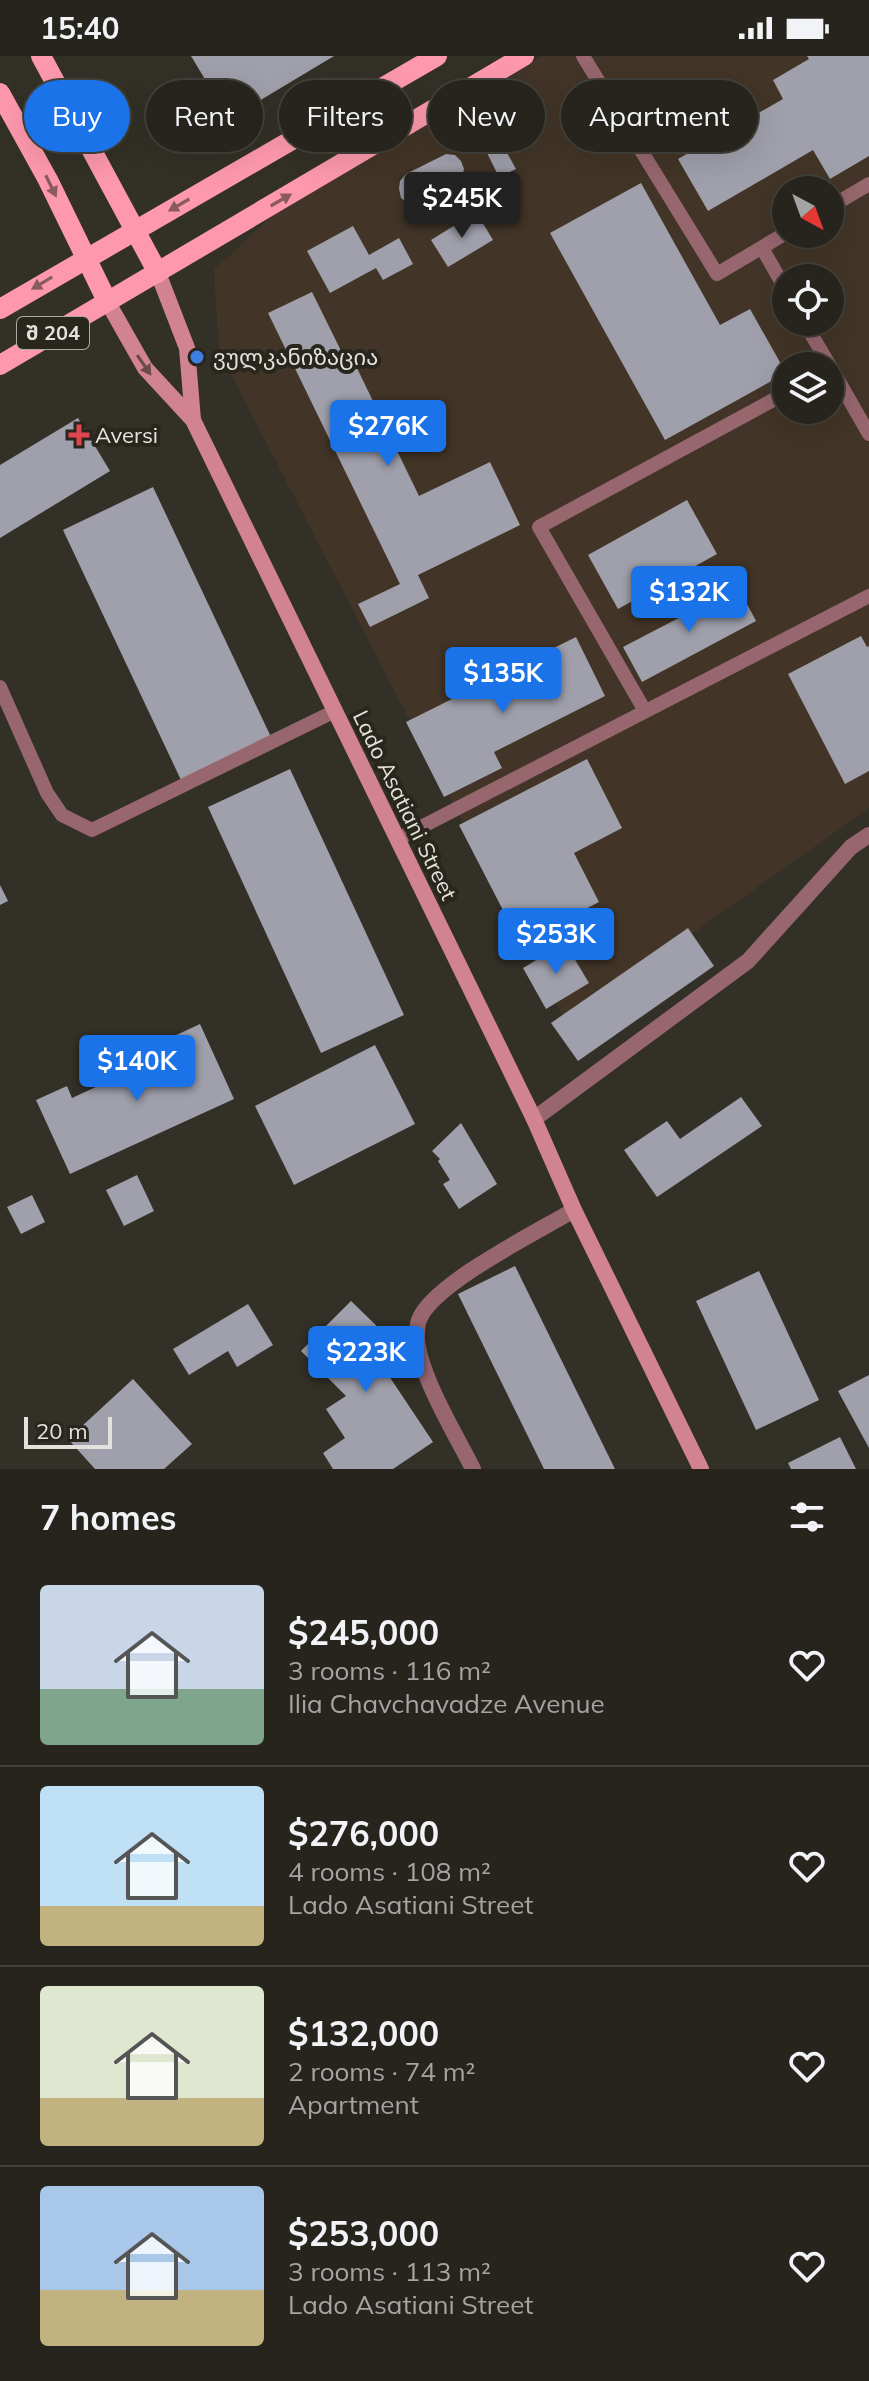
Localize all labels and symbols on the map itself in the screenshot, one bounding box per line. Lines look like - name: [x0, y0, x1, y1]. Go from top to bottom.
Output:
- pin: $245K: [406, 172, 518, 240]
- one-way arrow: [44, 175, 57, 198]
- north arrow: [772, 176, 844, 248]
- one-way arrow: [269, 194, 292, 207]
- one-way arrow: [168, 198, 190, 212]
- one-way arrow: [31, 276, 53, 290]
- road number: შ 204: [17, 317, 89, 349]
- place label: ვულკანიზაცია: [213, 343, 378, 371]
- marker: ვულკანიზაცია: [188, 348, 206, 366]
- one-way arrow: [136, 354, 151, 375]
- pin: $276K: [332, 400, 444, 468]
- place label: Aversi: [95, 421, 158, 449]
- marker: Aversi: [70, 426, 88, 444]
- pin: $132K: [633, 566, 745, 634]
- pin: $135K: [447, 647, 559, 715]
- street label: Lado Asatiani Street: [347, 706, 463, 905]
- pin: $253K: [500, 908, 612, 976]
- pin: $140K: [81, 1035, 193, 1103]
- pin: $223K: [310, 1326, 422, 1394]
- scale bar: [24, 1413, 112, 1449]

